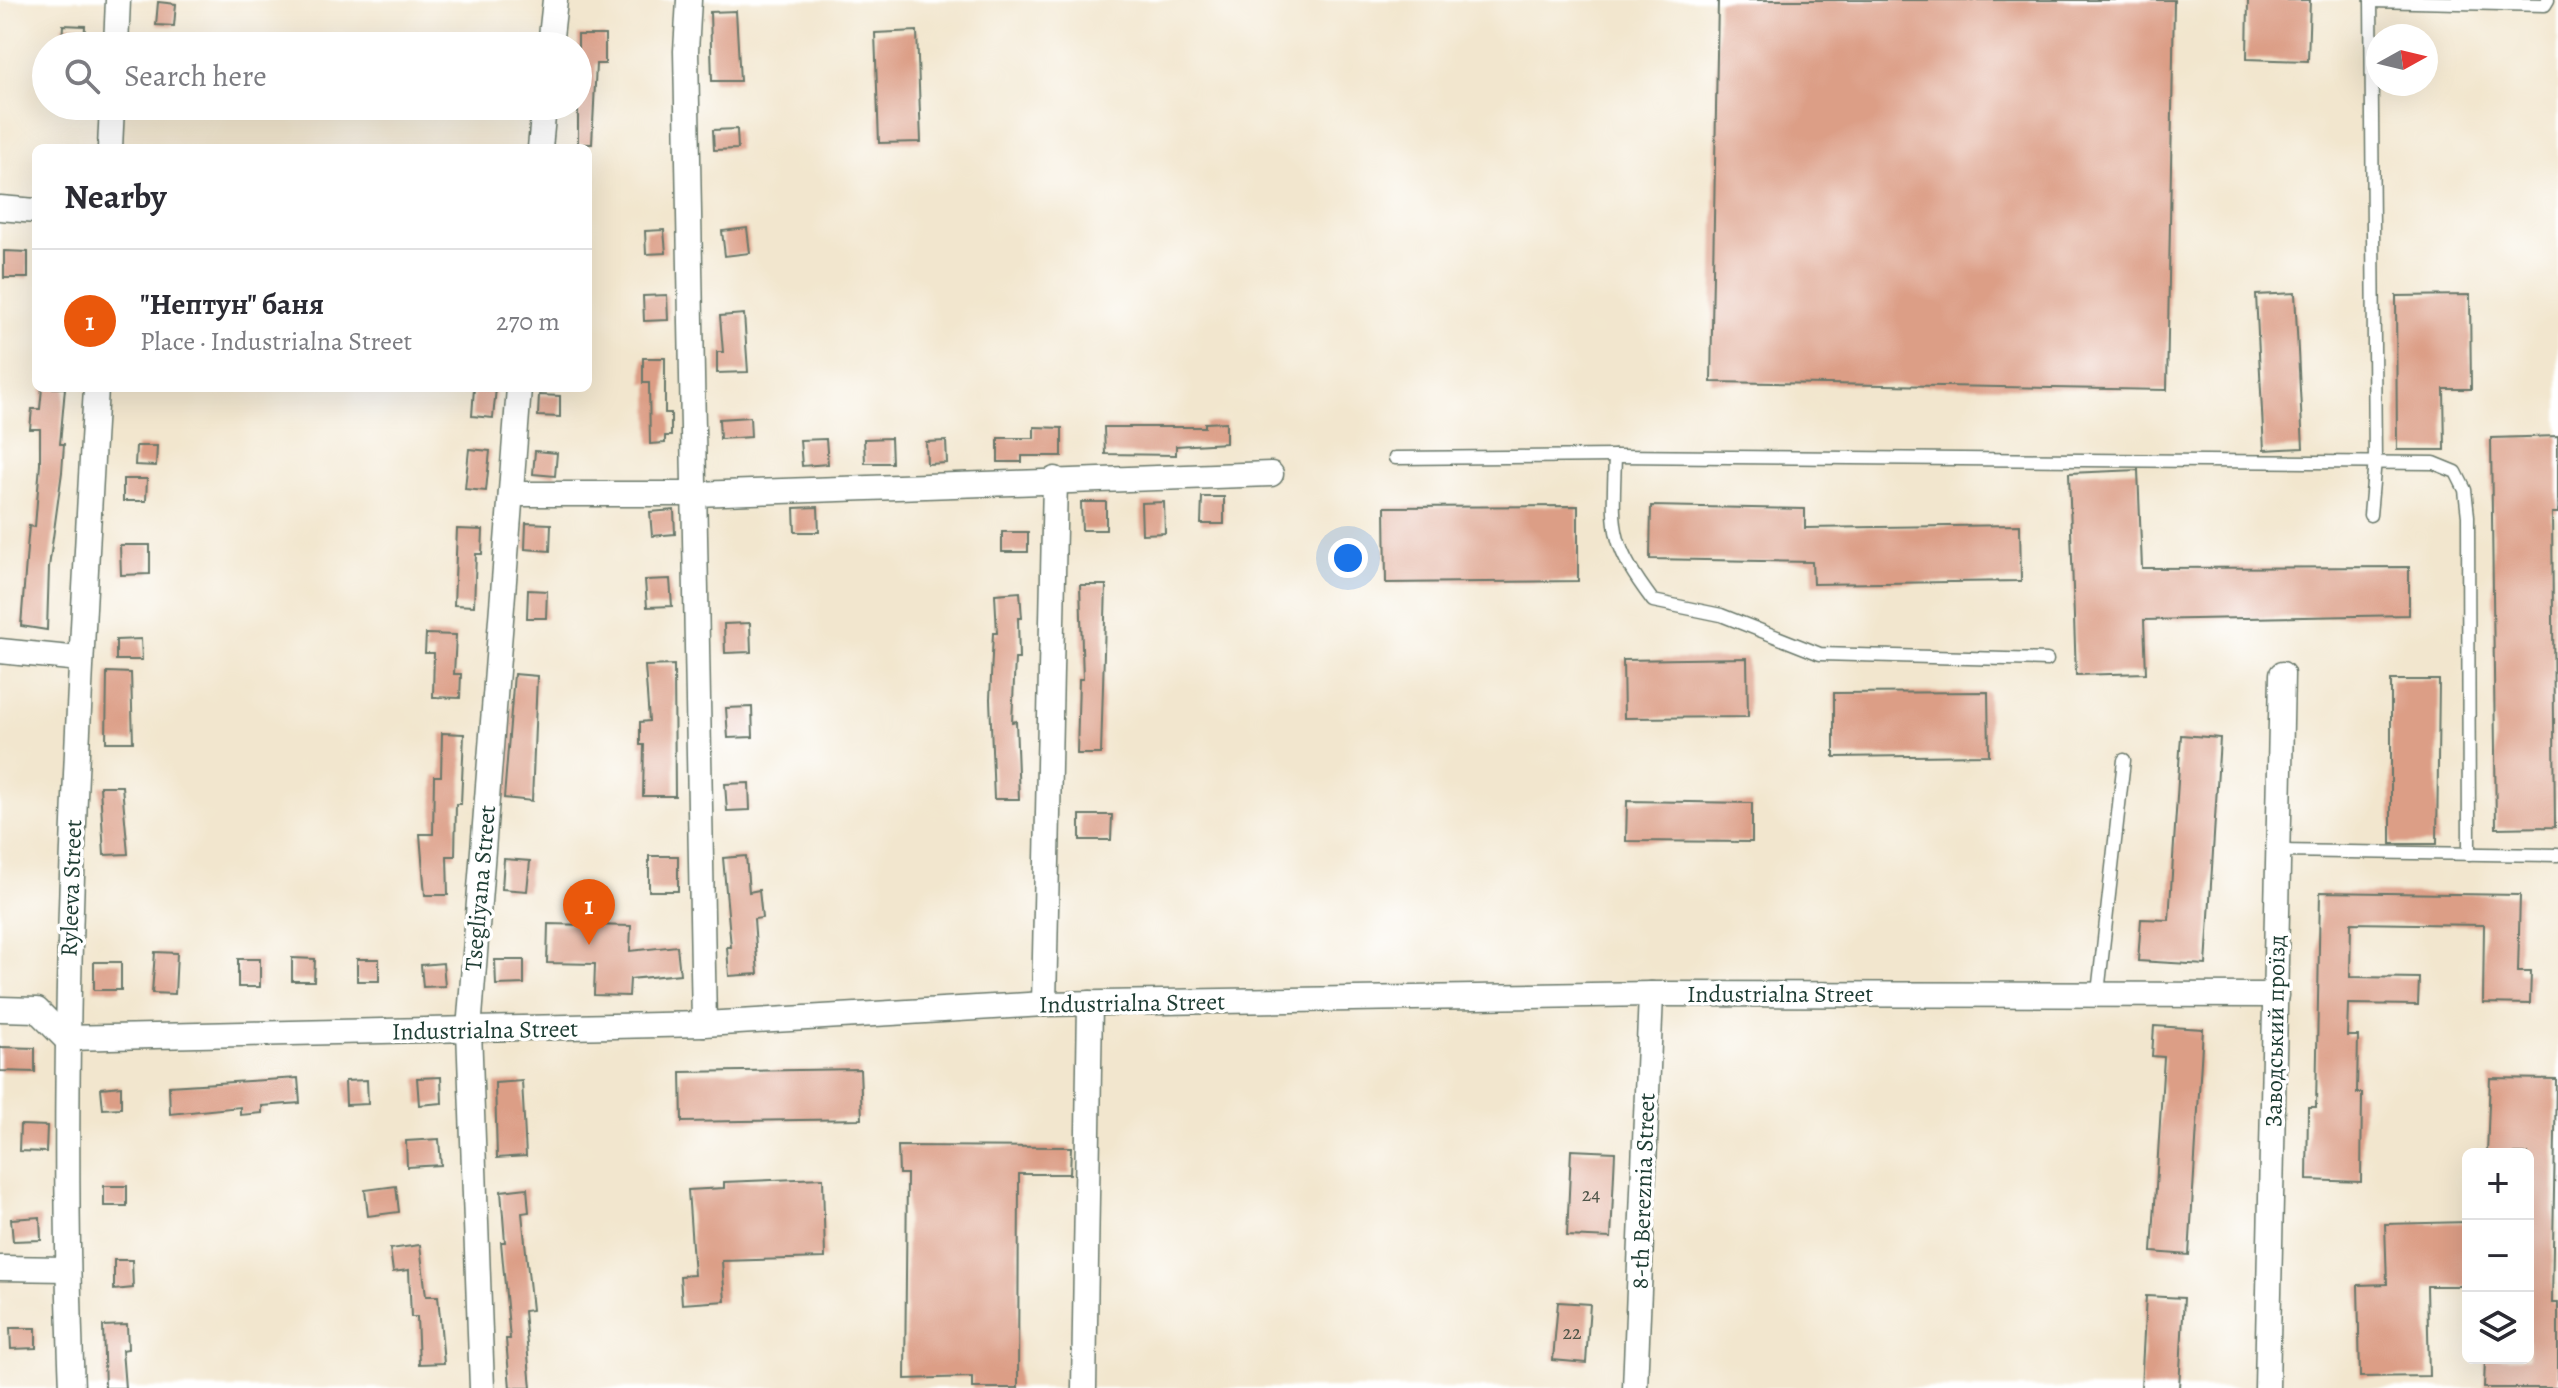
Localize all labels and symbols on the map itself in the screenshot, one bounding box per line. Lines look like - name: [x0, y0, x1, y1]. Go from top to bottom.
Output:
- north arrow: [2366, 24, 2438, 96]
- your location: [1328, 538, 1368, 578]
- street label: Tsegliyana Street: [457, 804, 503, 972]
- street label: Ryleeva Street: [53, 819, 89, 957]
- pin: 1: [563, 879, 615, 945]
- street label: Заводський проїзд: [2257, 934, 2293, 1128]
- street label: Industrialna Street: [1687, 978, 1873, 1010]
- street label: Industrialna Street: [1039, 985, 1225, 1021]
- street label: Industrialna Street: [392, 1012, 578, 1048]
- street label: 8-th Bereznia Street: [1624, 1092, 1662, 1290]
- house number: 24: [1582, 1181, 1600, 1208]
- house number: 22: [1563, 1319, 1582, 1346]

